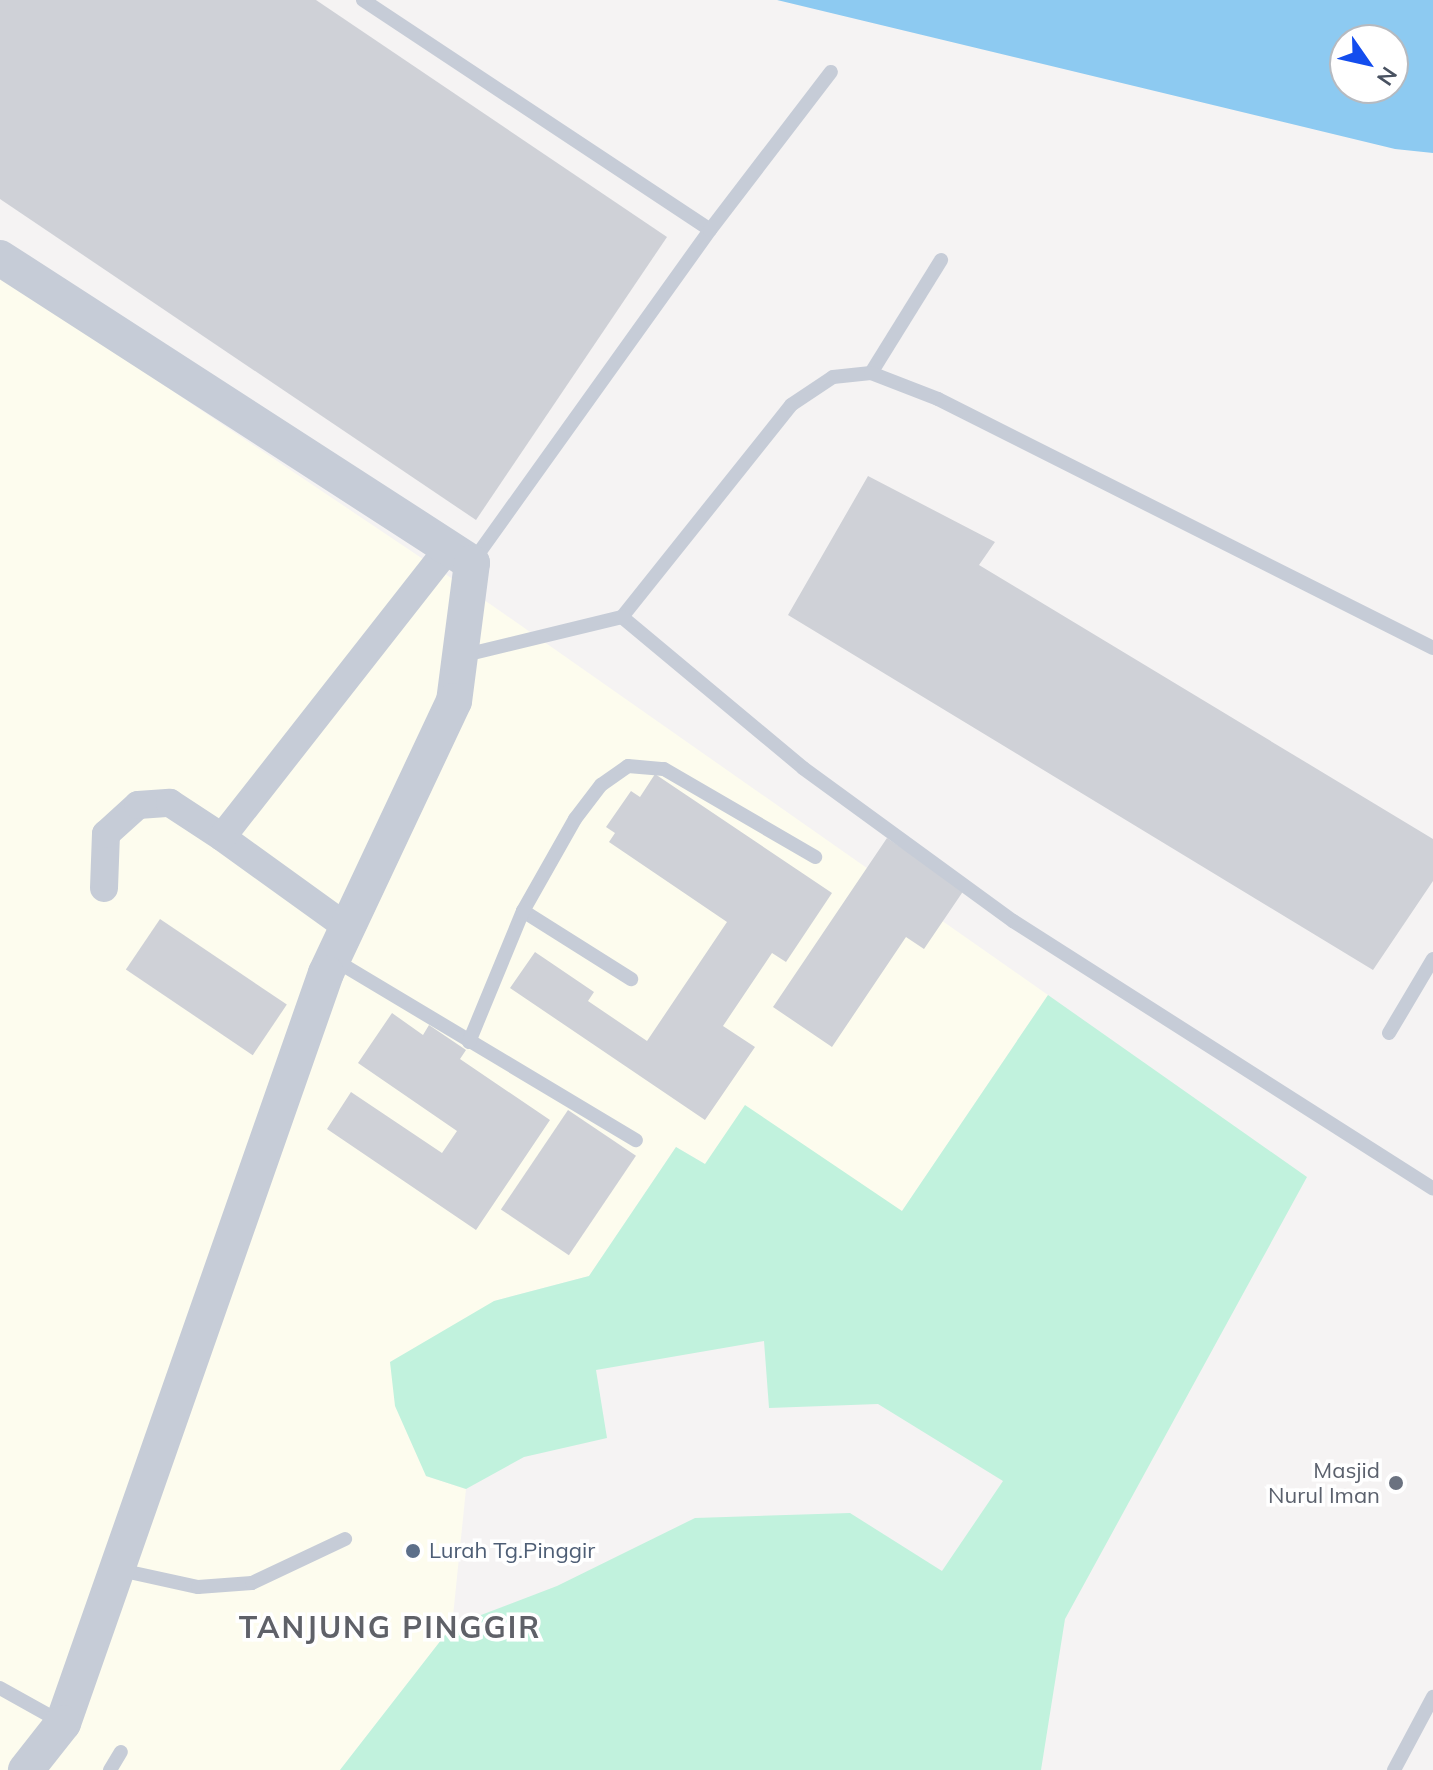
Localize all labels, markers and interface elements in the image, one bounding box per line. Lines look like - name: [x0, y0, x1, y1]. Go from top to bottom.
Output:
- north arrow: [1329, 24, 1409, 104]
- text: N: [1371, 62, 1403, 91]
- place label: Masjid Nurul Iman: [1268, 1457, 1380, 1508]
- marker: Masjid Nurul Iman: [1387, 1474, 1405, 1492]
- place label: Lurah Tg.Pinggir: [429, 1538, 595, 1564]
- marker: Lurah Tg.Pinggir: [404, 1542, 422, 1560]
- district label: TANJUNG PINGGIR: [239, 1609, 541, 1645]

